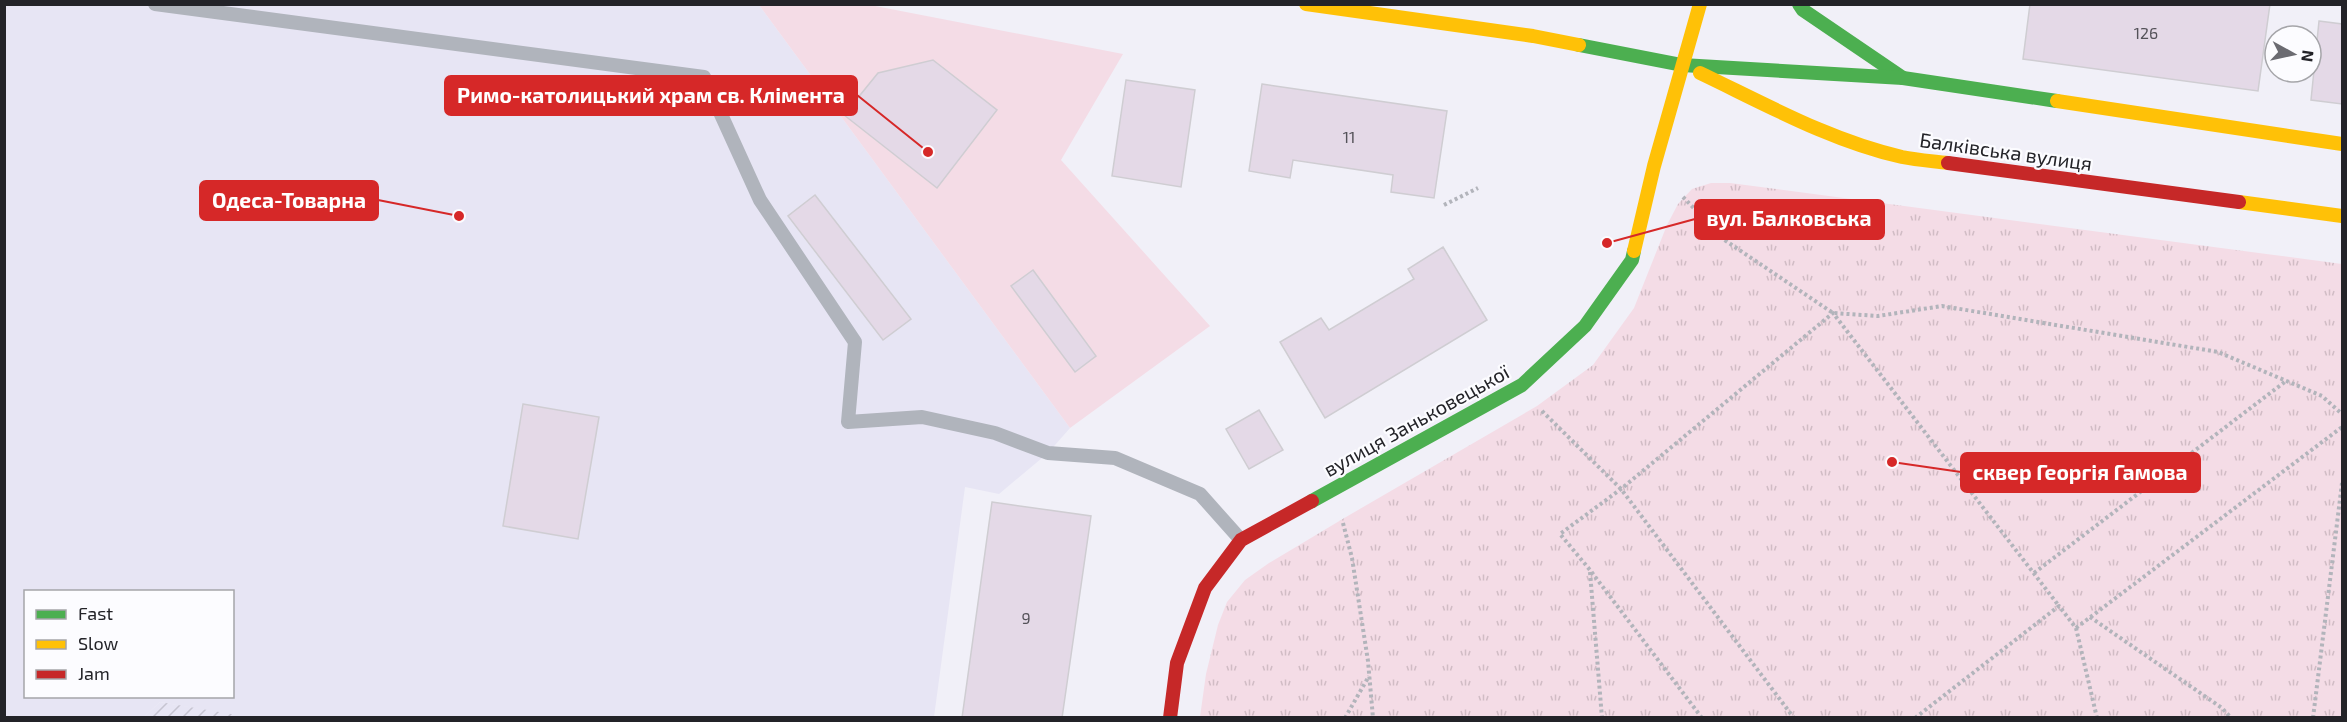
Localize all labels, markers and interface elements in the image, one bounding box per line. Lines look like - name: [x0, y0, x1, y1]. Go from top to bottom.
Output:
- house number: 126: [2134, 23, 2158, 42]
- north arrow: [2263, 24, 2323, 84]
- text: N: [2298, 49, 2319, 63]
- callout: Римо-католицький храм св. Клімента: [445, 76, 857, 115]
- text: Римо-католицький храм св. Клімента: [457, 82, 845, 107]
- house number: 11: [1343, 127, 1355, 146]
- street label: Балківська вулиця: [1918, 127, 2094, 176]
- callout: Одеса-Товарна: [200, 181, 378, 220]
- text: Одеса-Товарна: [212, 187, 366, 212]
- callout: вул. Балковська: [1695, 200, 1884, 239]
- text: вул. Балковська: [1707, 205, 1871, 230]
- street label: вулиця Заньковецької: [1319, 359, 1514, 482]
- callout: сквер Георгія Гамова: [1961, 453, 2200, 492]
- text: сквер Георгія Гамова: [1972, 459, 2188, 484]
- legend: [24, 590, 234, 698]
- text: Fast: [78, 602, 113, 624]
- house number: 9: [1021, 608, 1031, 627]
- text: Slow: [78, 632, 119, 654]
- text: Jam: [78, 662, 110, 684]

